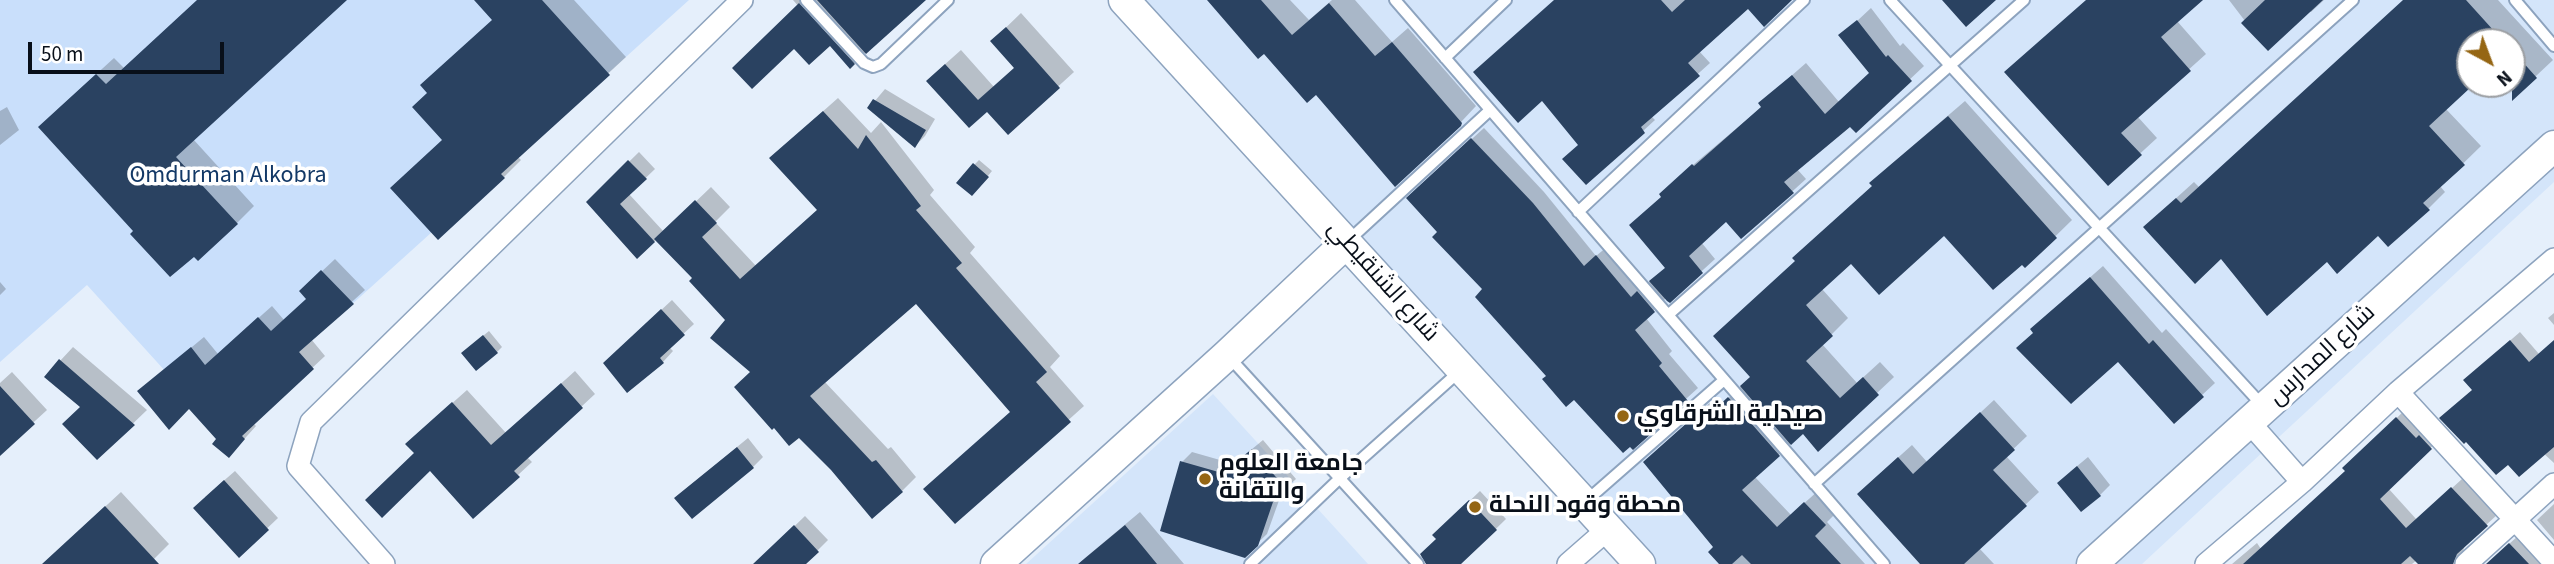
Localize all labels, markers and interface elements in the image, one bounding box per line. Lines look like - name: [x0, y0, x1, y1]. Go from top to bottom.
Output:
- scale bar: [32, 28, 228, 72]
- north arrow: [2456, 28, 2526, 98]
- text: 50 m: [41, 39, 83, 69]
- text: N: [2490, 63, 2517, 92]
- park label: Omdurman Alkobra: [129, 163, 327, 191]
- street label: شارع الشنقيطي: [1320, 215, 1444, 349]
- street label: شارع المدارس: [2264, 299, 2382, 413]
- place label: صيدلية الشرقاوي: [1637, 402, 1823, 430]
- marker: صيدلية الشرقاوي: [1615, 408, 1631, 424]
- place label: جامعة العلوم والتقانة: [1219, 451, 1363, 507]
- marker: جامعة العلوم والتقانة: [1197, 471, 1213, 487]
- place label: محطة وقود النحلة: [1489, 493, 1681, 521]
- marker: محطة وقود النحلة: [1467, 499, 1483, 515]

